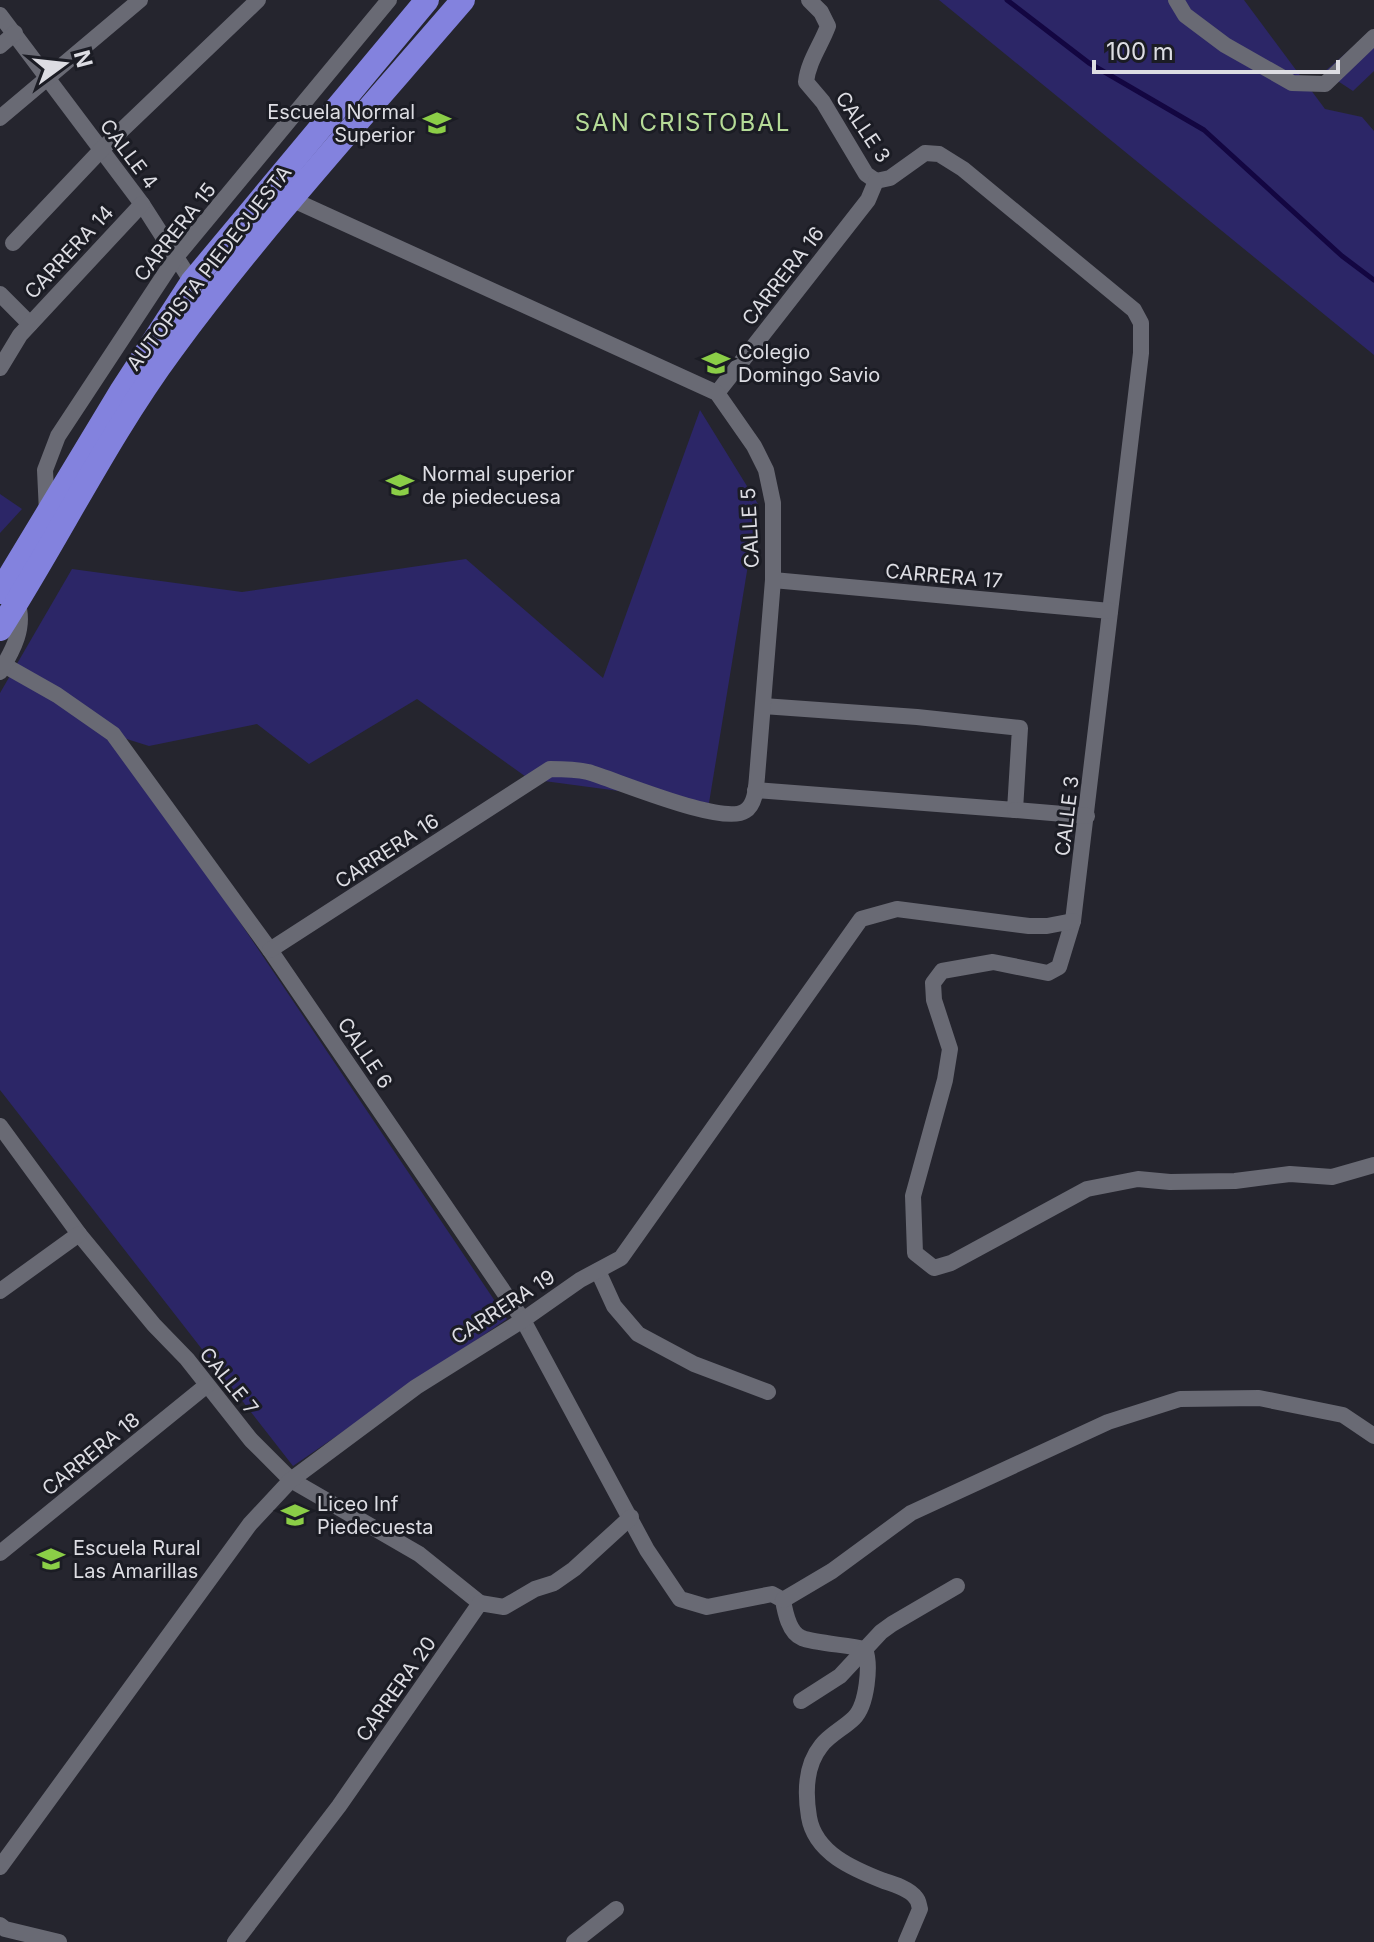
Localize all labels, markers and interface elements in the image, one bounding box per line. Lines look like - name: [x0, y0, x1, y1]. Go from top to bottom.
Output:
- north arrow: [24, 24, 104, 104]
- scale bar: [1094, 24, 1338, 74]
- text: 100 m: [1106, 37, 1174, 66]
- text: N: [69, 47, 98, 70]
- street label: CALLE 3: [831, 87, 895, 167]
- place label: Escuela Normal Superior: [267, 100, 415, 147]
- school or university icon: Escuela Normal Superior: [422, 108, 452, 138]
- district label: SAN CRISTOBAL: [575, 108, 791, 137]
- street label: CALLE 4: [95, 114, 163, 194]
- street label: AUTOPISTA PIEDECUESTA: [122, 161, 297, 375]
- street label: CARRERA 15: [129, 178, 221, 286]
- street label: CARRERA 14: [20, 200, 118, 304]
- street label: CARRERA 16: [737, 222, 829, 330]
- place label: Colegio Domingo Savio: [738, 340, 880, 387]
- school or university icon: Colegio Domingo Savio: [701, 348, 731, 378]
- place label: Normal superior de piedecuesa: [422, 462, 575, 509]
- school or university icon: Normal superior de piedecuesa: [385, 470, 415, 500]
- street label: CALLE 5: [736, 487, 764, 569]
- street label: CARRERA 17: [884, 559, 1004, 593]
- street label: CALLE 3: [1050, 775, 1084, 857]
- street label: CARRERA 16: [331, 809, 443, 893]
- street label: CALLE 6: [332, 1013, 398, 1093]
- street label: CARRERA 19: [447, 1265, 559, 1349]
- street label: CALLE 7: [195, 1343, 263, 1419]
- street label: CARRERA 18: [37, 1407, 145, 1501]
- place label: Liceo Inf Piedecuesta: [317, 1492, 434, 1539]
- school or university icon: Liceo Inf Piedecuesta: [280, 1500, 310, 1530]
- place label: Escuela Rural Las Amarillas: [73, 1536, 201, 1583]
- school or university icon: Escuela Rural Las Amarillas: [36, 1544, 66, 1574]
- street label: CARRERA 20: [351, 1632, 441, 1746]

